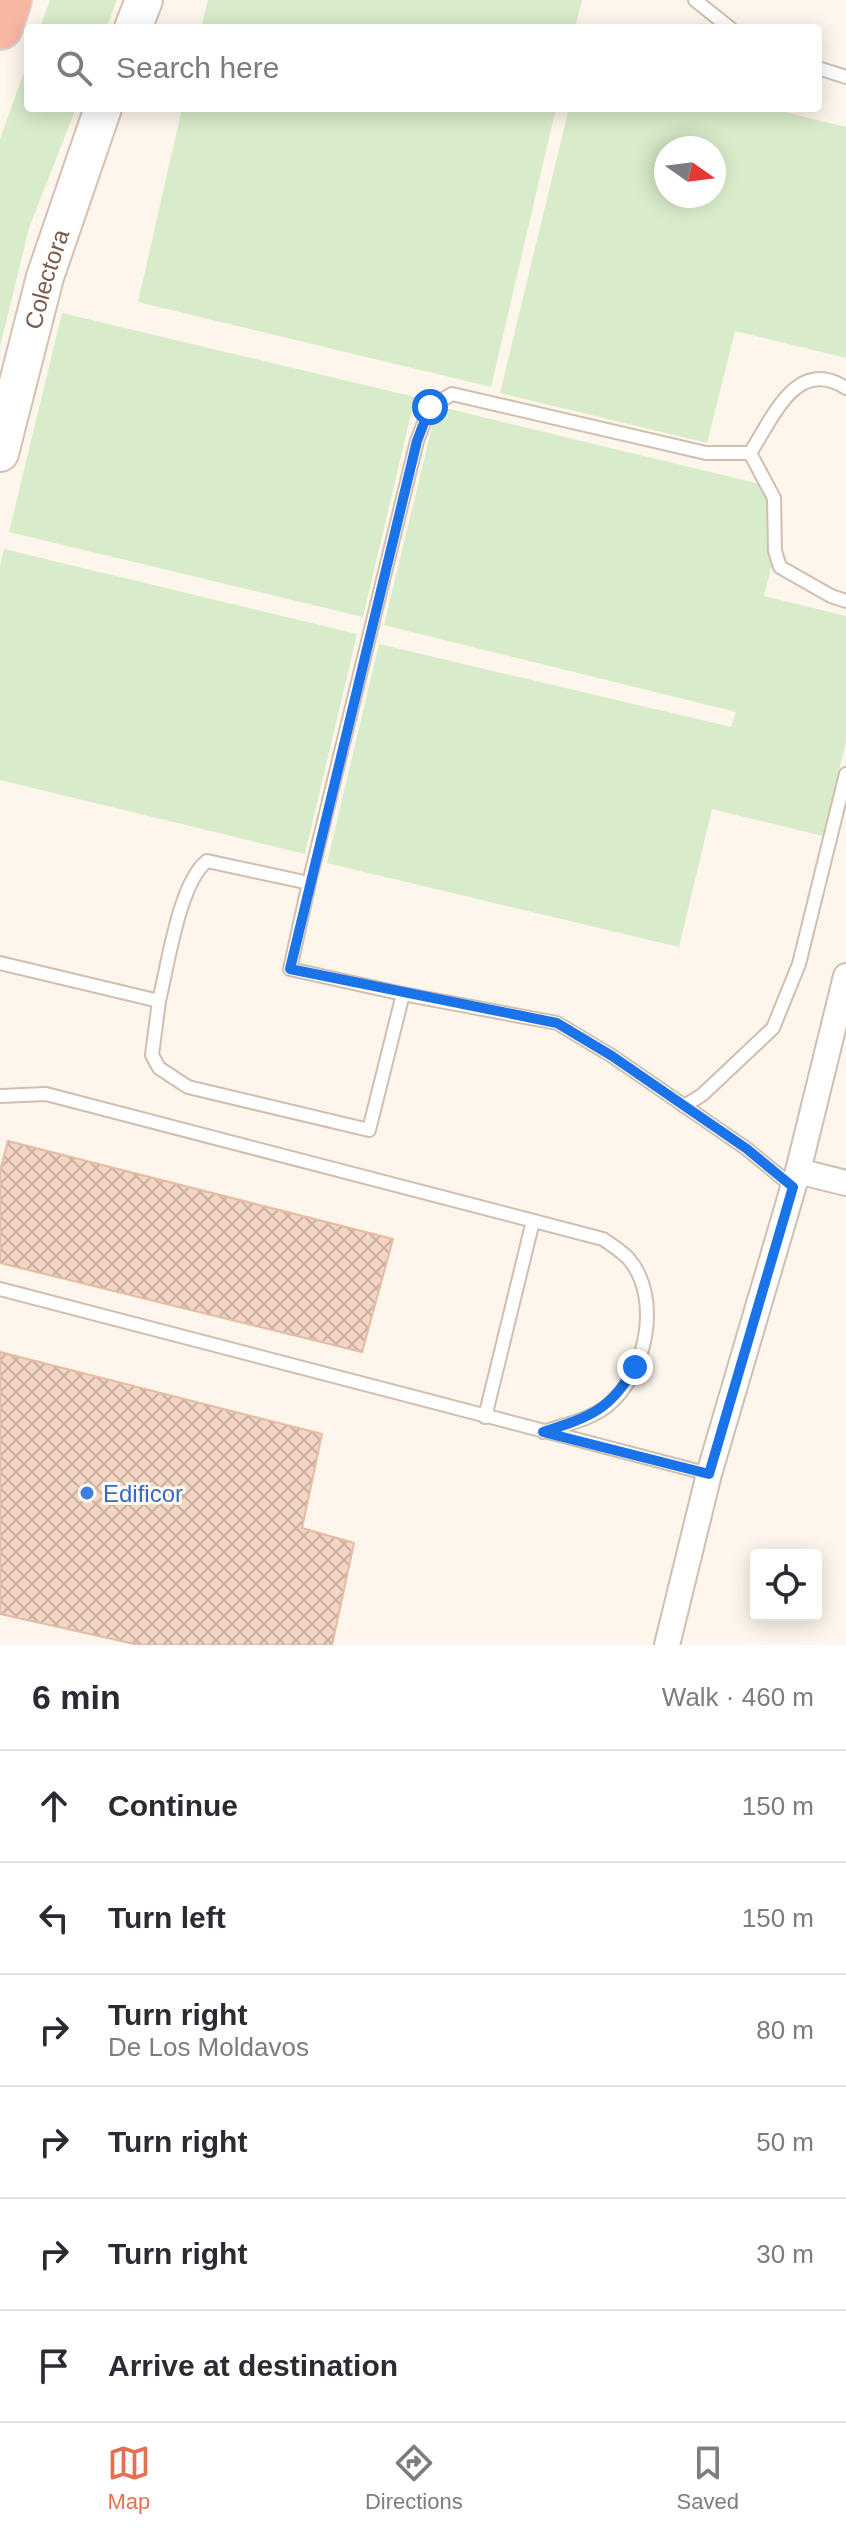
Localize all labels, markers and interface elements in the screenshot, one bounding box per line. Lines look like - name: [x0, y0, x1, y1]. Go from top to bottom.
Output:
- search box: [24, 24, 822, 112]
- icon: search: [52, 46, 96, 90]
- text: Search here: [116, 51, 279, 84]
- north arrow: [654, 136, 726, 208]
- street label: Colectora: [19, 225, 74, 332]
- route start: [412, 389, 448, 425]
- route end: [617, 1349, 653, 1385]
- place label: Edificor: [103, 1480, 183, 1507]
- marker: Edificor: [78, 1484, 96, 1502]
- map controls: [750, 1549, 822, 1621]
- button: locate: [750, 1549, 822, 1621]
- text: 6 min: [32, 1678, 121, 1716]
- text: Walk · 460 m: [662, 1682, 814, 1712]
- icon: ahead: [32, 1784, 76, 1828]
- text: Continue: [108, 1789, 238, 1822]
- text: 150 m: [742, 1791, 814, 1821]
- icon: left: [32, 1896, 76, 1940]
- text: Turn left: [108, 1901, 226, 1934]
- text: 150 m: [742, 1903, 814, 1933]
- text: Turn right: [108, 1998, 247, 2031]
- icon: right: [32, 2008, 76, 2052]
- text: 80 m: [756, 2015, 814, 2045]
- text: De Los Moldavos: [108, 2032, 309, 2062]
- icon: right: [32, 2120, 76, 2164]
- text: Turn right: [108, 2125, 247, 2158]
- text: 50 m: [756, 2127, 814, 2157]
- icon: right: [32, 2232, 76, 2276]
- text: Turn right: [108, 2237, 247, 2270]
- text: 30 m: [756, 2239, 814, 2269]
- icon: arrive: [32, 2344, 76, 2388]
- text: Arrive at destination: [108, 2349, 398, 2382]
- tab: Map: [107, 2441, 151, 2515]
- tab: Directions: [365, 2441, 463, 2515]
- tab: Saved: [677, 2441, 739, 2515]

